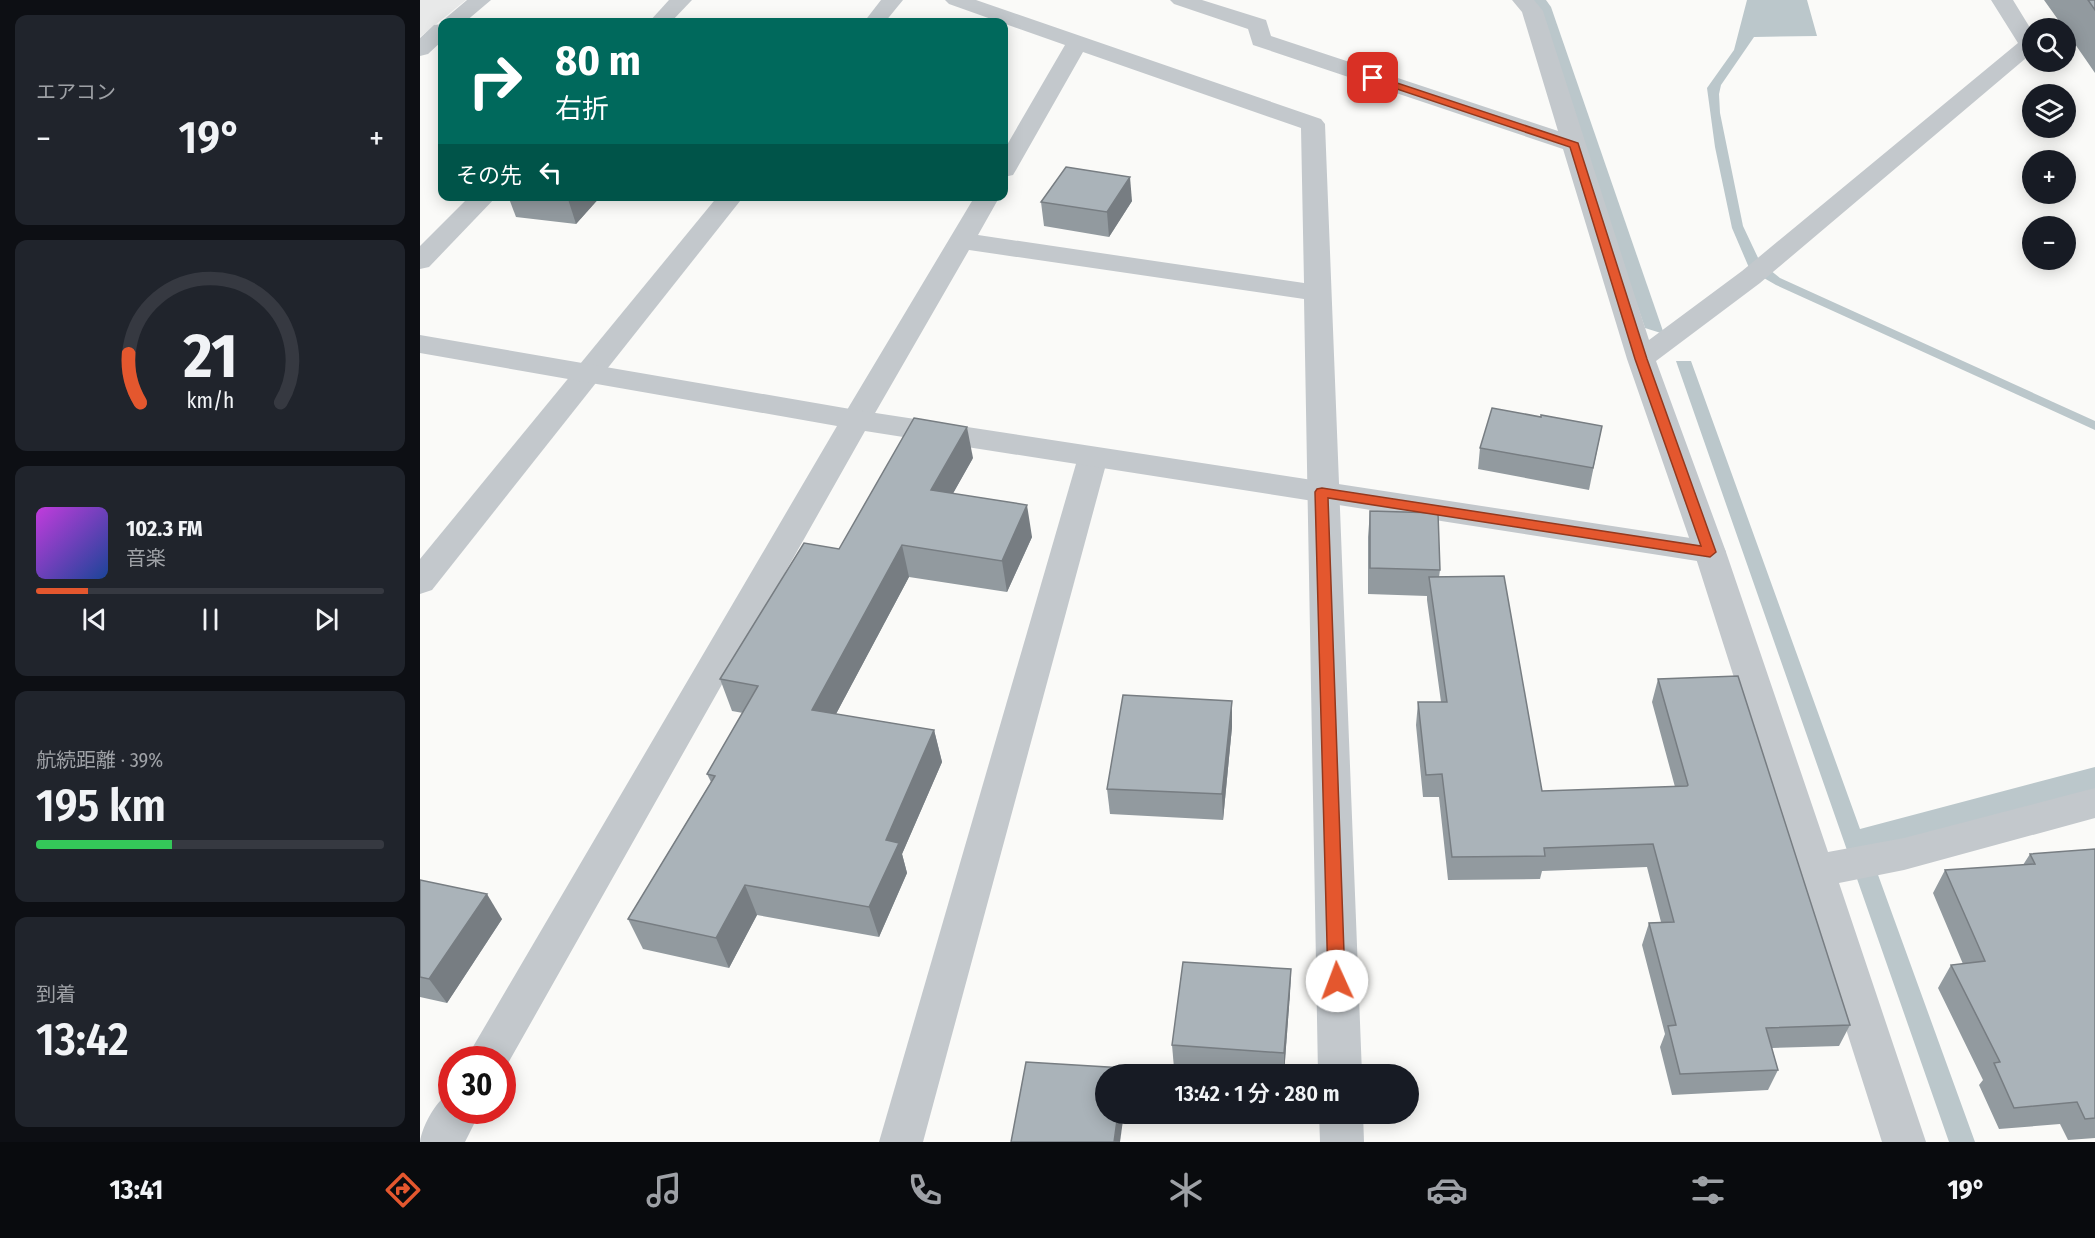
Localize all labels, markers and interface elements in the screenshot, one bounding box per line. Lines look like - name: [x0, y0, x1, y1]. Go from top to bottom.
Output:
- map controls: [2022, 18, 2076, 270]
- button: search: [2022, 18, 2076, 72]
- text: 80 m: [555, 36, 641, 86]
- icon: right: [456, 42, 534, 120]
- pin: [1347, 52, 1398, 103]
- icon: arrive: [1356, 61, 1389, 94]
- text: エアコン: [36, 80, 116, 104]
- button: layers: [2022, 84, 2076, 138]
- text: 右折: [555, 93, 609, 125]
- text: 19°: [179, 111, 241, 165]
- text: −: [36, 119, 51, 159]
- text: +: [369, 119, 384, 159]
- button: +: [2022, 150, 2076, 204]
- icon: left: [534, 156, 567, 189]
- text: その先: [456, 162, 522, 189]
- button: −: [2022, 216, 2076, 270]
- text: 21: [182, 319, 237, 394]
- text: km/h: [186, 388, 234, 414]
- text: 102.3 FM: [126, 515, 203, 542]
- text: 音楽: [126, 546, 166, 570]
- icon: previous: [78, 603, 111, 636]
- icon: pause: [194, 603, 227, 636]
- icon: next: [310, 603, 343, 636]
- text: 航続距離 · 39%: [36, 748, 163, 772]
- text: 195 km: [36, 779, 166, 833]
- position arrow: [1305, 949, 1369, 1013]
- text: 到着: [36, 982, 76, 1006]
- text: 13:42: [36, 1013, 129, 1067]
- speed limit sign: 30: [438, 1046, 516, 1124]
- text: 13:42 · 1 分 · 280 m: [1174, 1080, 1340, 1107]
- icon: directions: [382, 1169, 424, 1211]
- icon: music: [643, 1169, 685, 1211]
- icon: phone: [904, 1169, 946, 1211]
- icon: climate: [1165, 1169, 1207, 1211]
- icon: car: [1426, 1169, 1468, 1211]
- icon: filters: [1687, 1169, 1729, 1211]
- text: 13:41: [109, 1174, 163, 1206]
- text: 19°: [1947, 1174, 1985, 1206]

